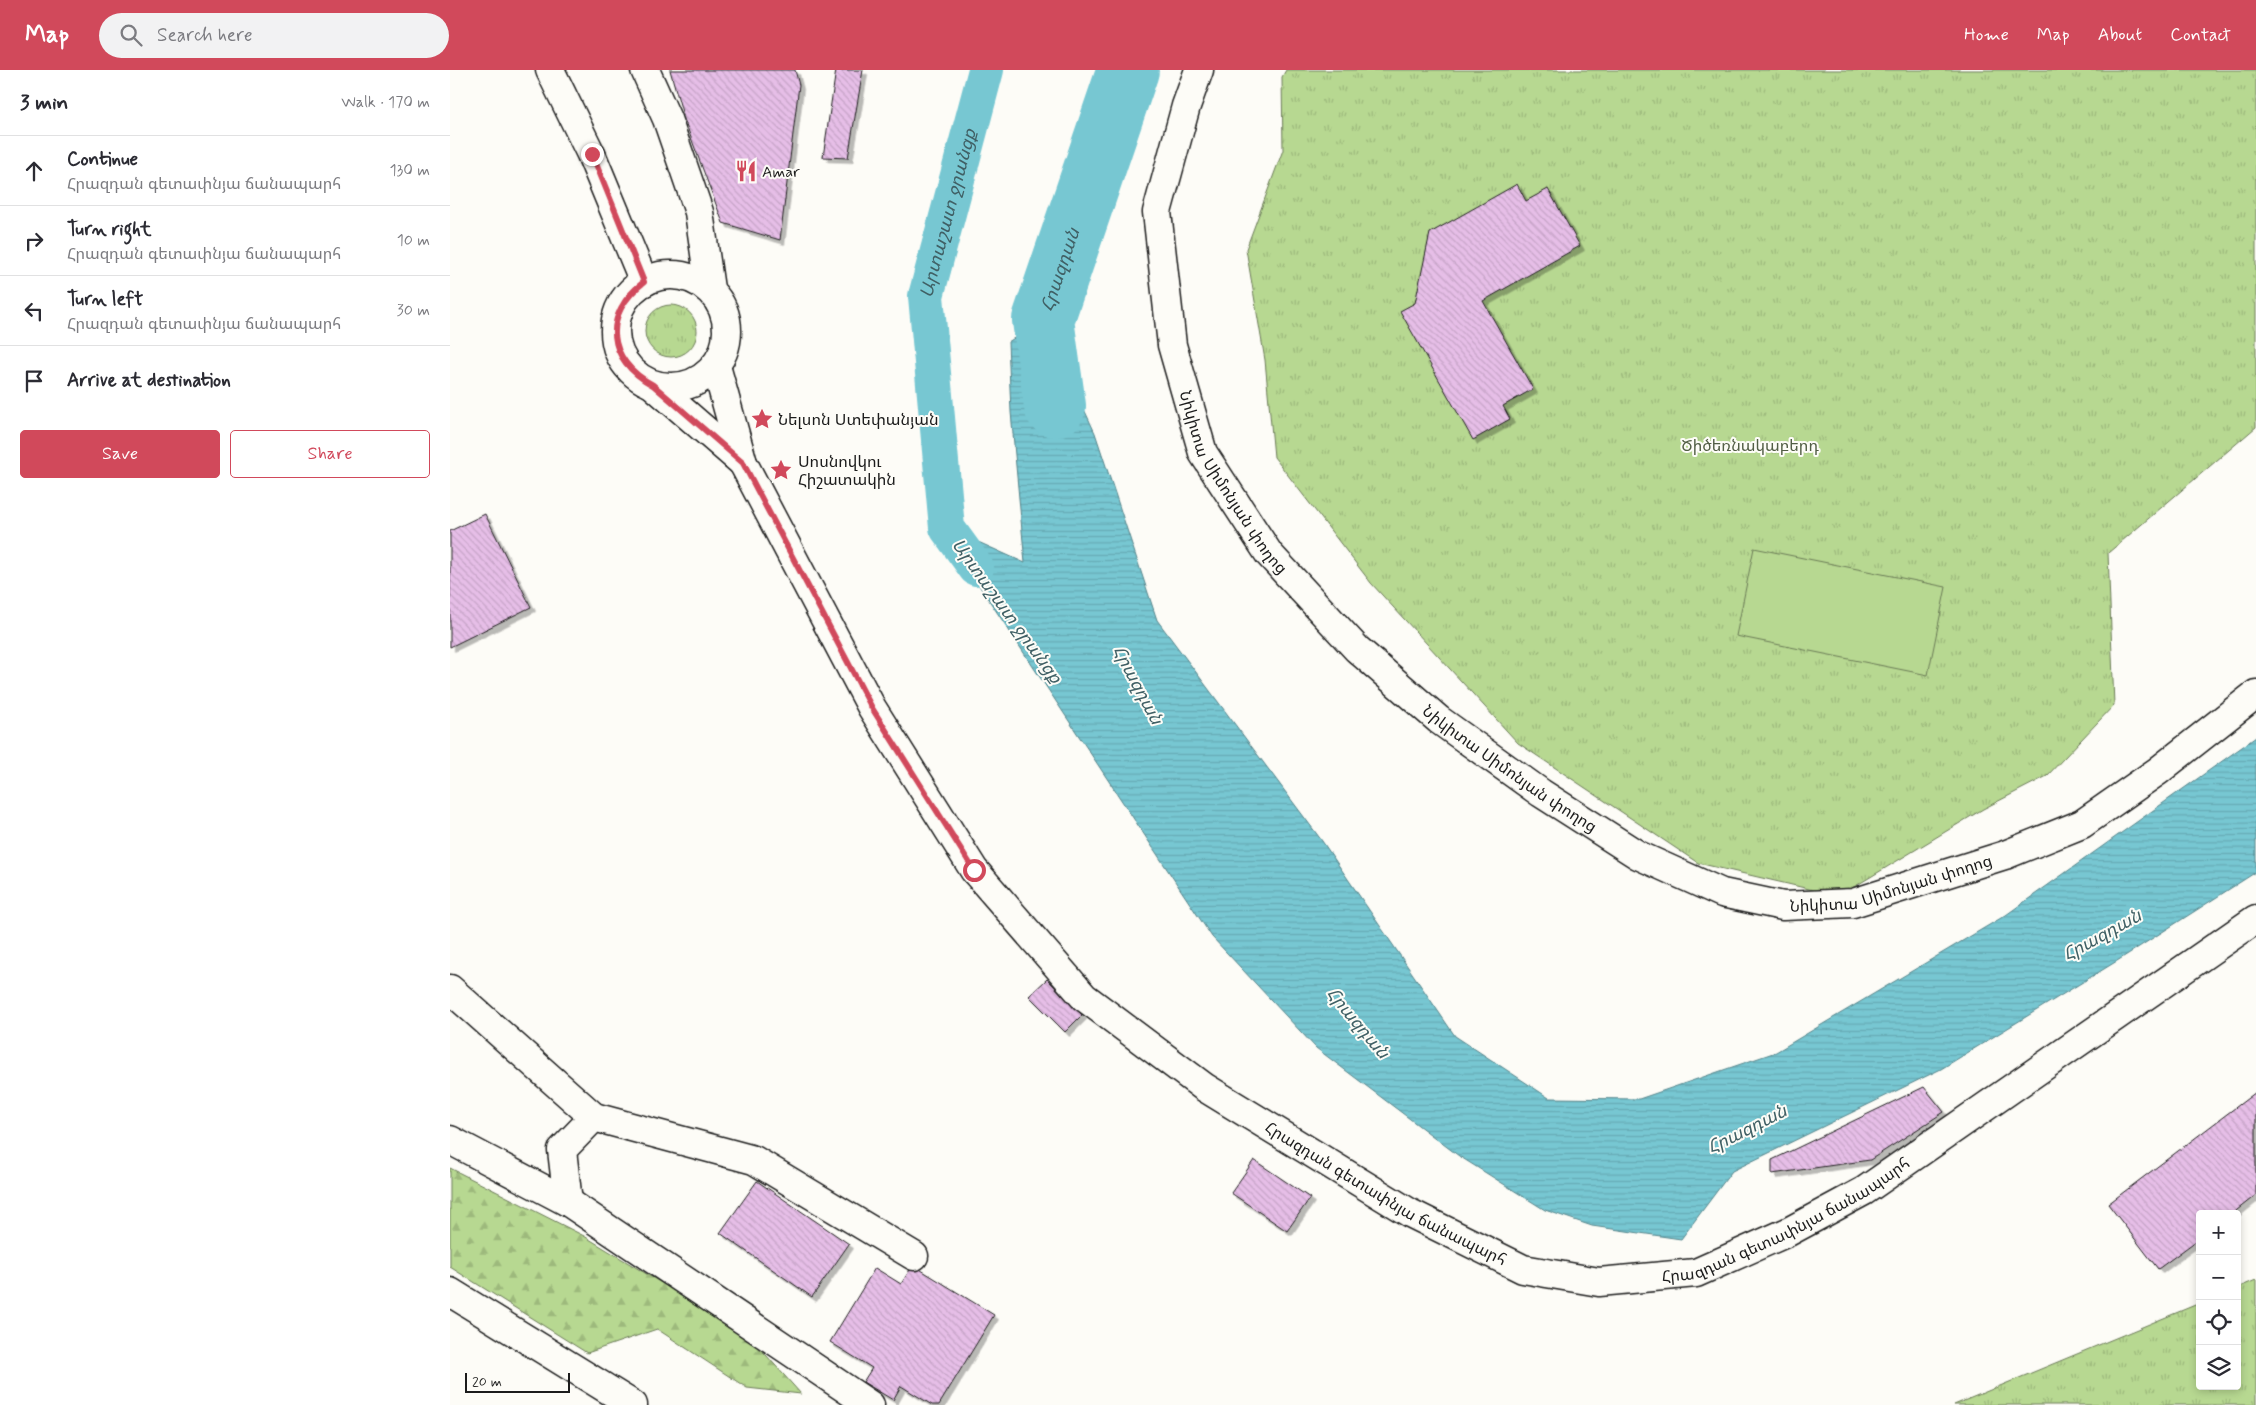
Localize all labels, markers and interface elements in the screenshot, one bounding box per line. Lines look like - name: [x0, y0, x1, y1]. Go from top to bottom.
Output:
- search box: [99, 13, 449, 58]
- text: Map: [25, 20, 69, 51]
- icon: search: [117, 21, 145, 49]
- text: Search here: [157, 23, 253, 48]
- text: Home: [1964, 23, 2009, 47]
- text: Map: [2037, 23, 2070, 47]
- text: About: [2098, 23, 2142, 47]
- text: Contact: [2170, 23, 2231, 47]
- text: 3 min: [20, 89, 68, 117]
- text: Walk · 170 m: [341, 92, 430, 113]
- water label: Արտաշատ ջրանցք: [915, 125, 983, 300]
- route end: [581, 143, 604, 166]
- text: Continue: [67, 147, 138, 172]
- icon: ahead: [20, 157, 48, 185]
- restaurant icon: Amar: [733, 158, 759, 184]
- text: 130 m: [389, 160, 430, 181]
- place label: Amar: [762, 162, 800, 183]
- text: Հրազդան գետափնյա ճանապարհ: [67, 174, 341, 195]
- text: Turn right: [67, 217, 151, 242]
- water label: Հրազդան: [1036, 224, 1087, 315]
- icon: right: [20, 227, 48, 255]
- text: 10 m: [397, 230, 430, 251]
- text: Հրազդան գետափնյա ճանապարհ: [67, 244, 341, 265]
- text: Turn left: [67, 287, 143, 312]
- icon: left: [20, 297, 48, 325]
- text: 30 m: [397, 300, 430, 321]
- text: Հրազդան գետափնյա ճանապարհ: [67, 314, 341, 335]
- icon: arrive: [20, 367, 48, 395]
- text: Arrive at destination: [67, 368, 231, 393]
- street label: Նիկիտա Սիմոնյան փողոց: [1174, 388, 1291, 579]
- place icon: Նելսոն Ստեփանյան: [749, 406, 775, 432]
- place label: Նելսոն Ստեփանյան: [778, 410, 939, 431]
- button: Save: [20, 430, 220, 478]
- button: Share: [230, 430, 430, 478]
- park label: Ծիծեռնակաբերդ: [1681, 436, 1819, 457]
- place label: Սոսնովկու Հիշատակին: [798, 452, 896, 491]
- place icon: Սոսնովկու Հիշատակին: [768, 457, 794, 483]
- water label: Արտաշատ ջրանցք: [945, 534, 1068, 690]
- water label: Հրազդան: [1106, 642, 1169, 730]
- street label: Նիկիտա Սիմոնյան փողոց: [1417, 701, 1600, 838]
- street label: Նիկիտա Սիմոնյան փողոց: [1789, 851, 1995, 918]
- route start: [963, 859, 986, 882]
- water label: Հրազդան: [2059, 904, 2147, 967]
- water label: Հրազդան: [1320, 983, 1395, 1065]
- water label: Հրազդան: [1704, 1099, 1792, 1160]
- street label: Հրազդան գետափնյա ճանապարհ: [1261, 1118, 1510, 1271]
- street label: Հրազդան գետափնյա ճանապարհ: [1661, 1153, 1914, 1288]
- map controls: [2196, 1210, 2241, 1390]
- button: +: [2196, 1210, 2241, 1255]
- button: −: [2196, 1255, 2241, 1300]
- button: locate: [2196, 1300, 2241, 1345]
- button: layers: [2196, 1345, 2241, 1390]
- scale bar: [465, 1370, 570, 1393]
- text: 20 m: [472, 1373, 502, 1391]

